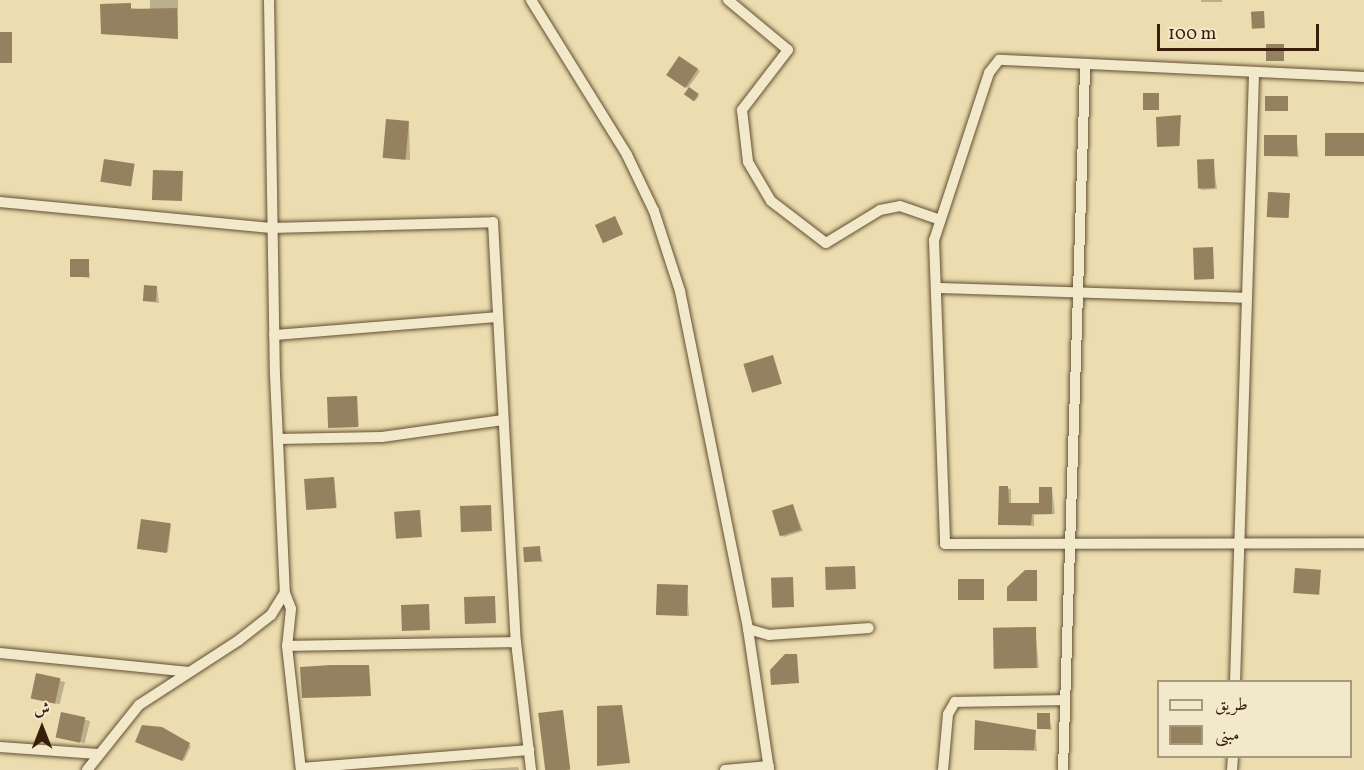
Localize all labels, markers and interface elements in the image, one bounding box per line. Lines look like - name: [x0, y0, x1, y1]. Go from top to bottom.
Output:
- scale bar: [1160, 12, 1322, 50]
- text: 100 m: [1168, 22, 1217, 47]
- legend: [1157, 680, 1352, 758]
- text: طريق: [1215, 693, 1248, 718]
- north arrow: [12, 698, 72, 758]
- text: ش: [34, 699, 50, 721]
- text: مبنى: [1215, 723, 1240, 748]

